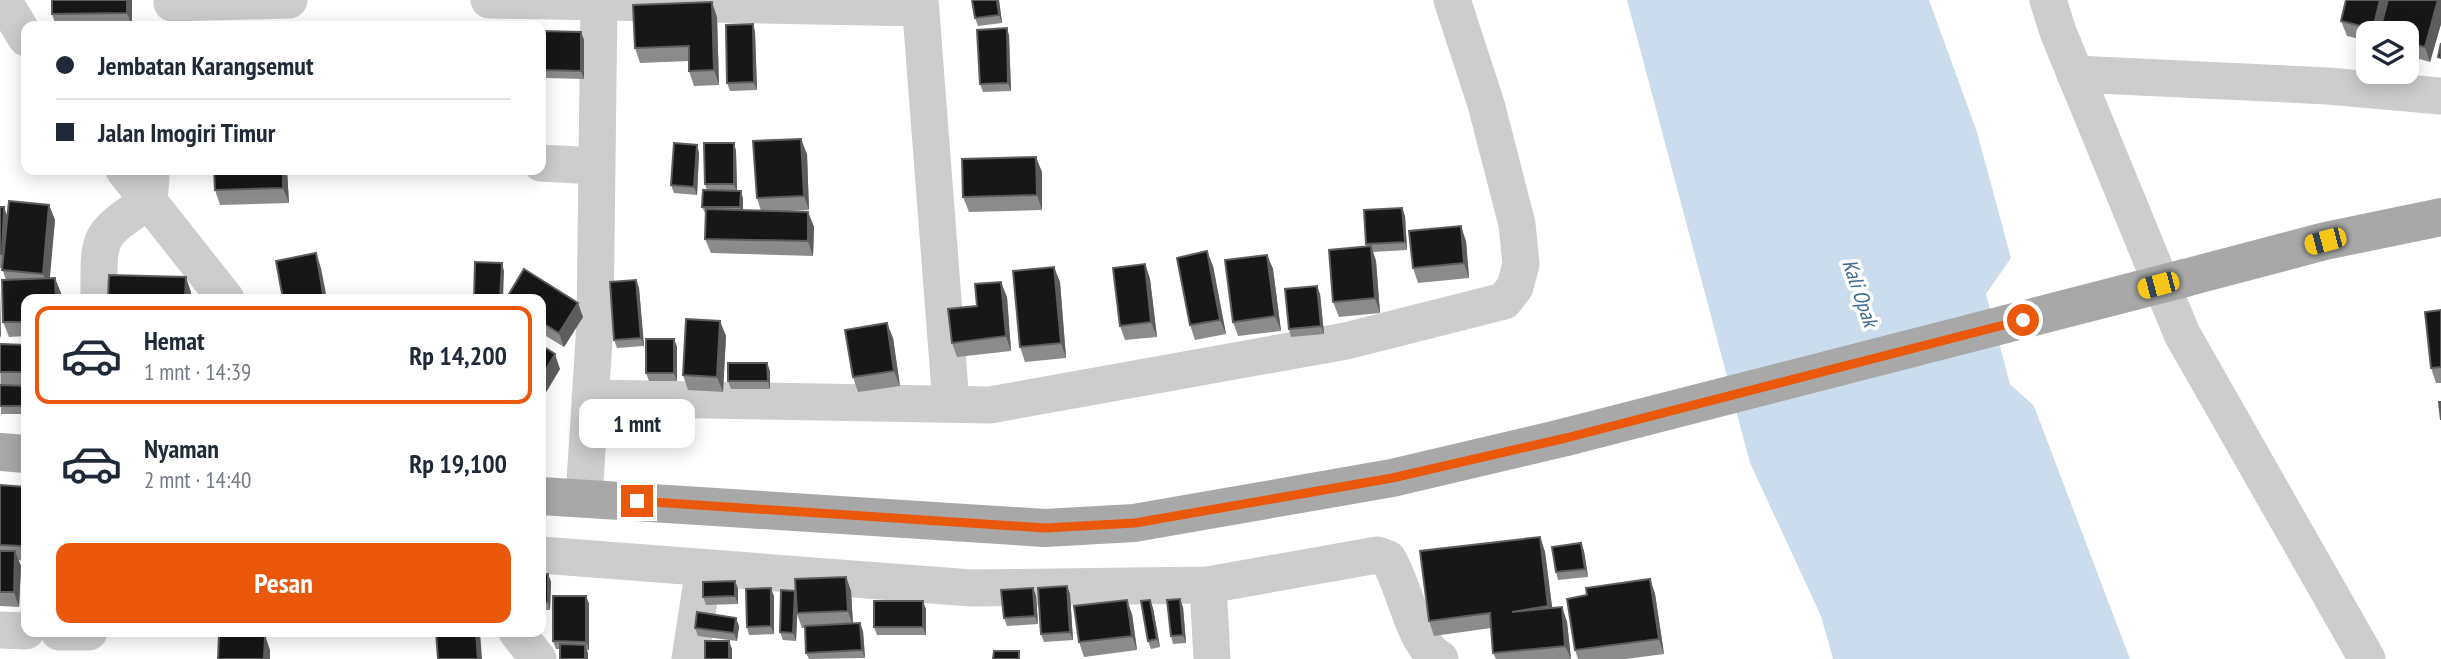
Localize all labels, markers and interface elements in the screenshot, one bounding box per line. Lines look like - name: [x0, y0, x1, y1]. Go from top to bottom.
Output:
- map controls: [2356, 21, 2419, 84]
- button: layers: [2356, 21, 2419, 84]
- text: Jembatan Karangsemut: [98, 49, 314, 82]
- text: Jalan Imogiri Timur: [98, 116, 275, 149]
- car: [2302, 225, 2349, 257]
- water label: Kali Opak: [1836, 256, 1885, 333]
- car: [2135, 269, 2182, 301]
- route start: [2007, 304, 2039, 336]
- icon: car: [60, 324, 123, 387]
- text: Hemat: [144, 324, 205, 357]
- text: Rp 14,200: [409, 339, 507, 372]
- text: 1 mnt · 14:39: [144, 357, 251, 386]
- callout: 1 mnt: [579, 400, 695, 448]
- text: 1 mnt: [613, 409, 661, 438]
- icon: car: [60, 432, 123, 495]
- text: Nyaman: [144, 432, 219, 465]
- text: Rp 19,100: [409, 447, 507, 480]
- text: 2 mnt · 14:40: [144, 465, 251, 494]
- route end: [621, 485, 653, 517]
- button: Pesan: [56, 543, 511, 623]

